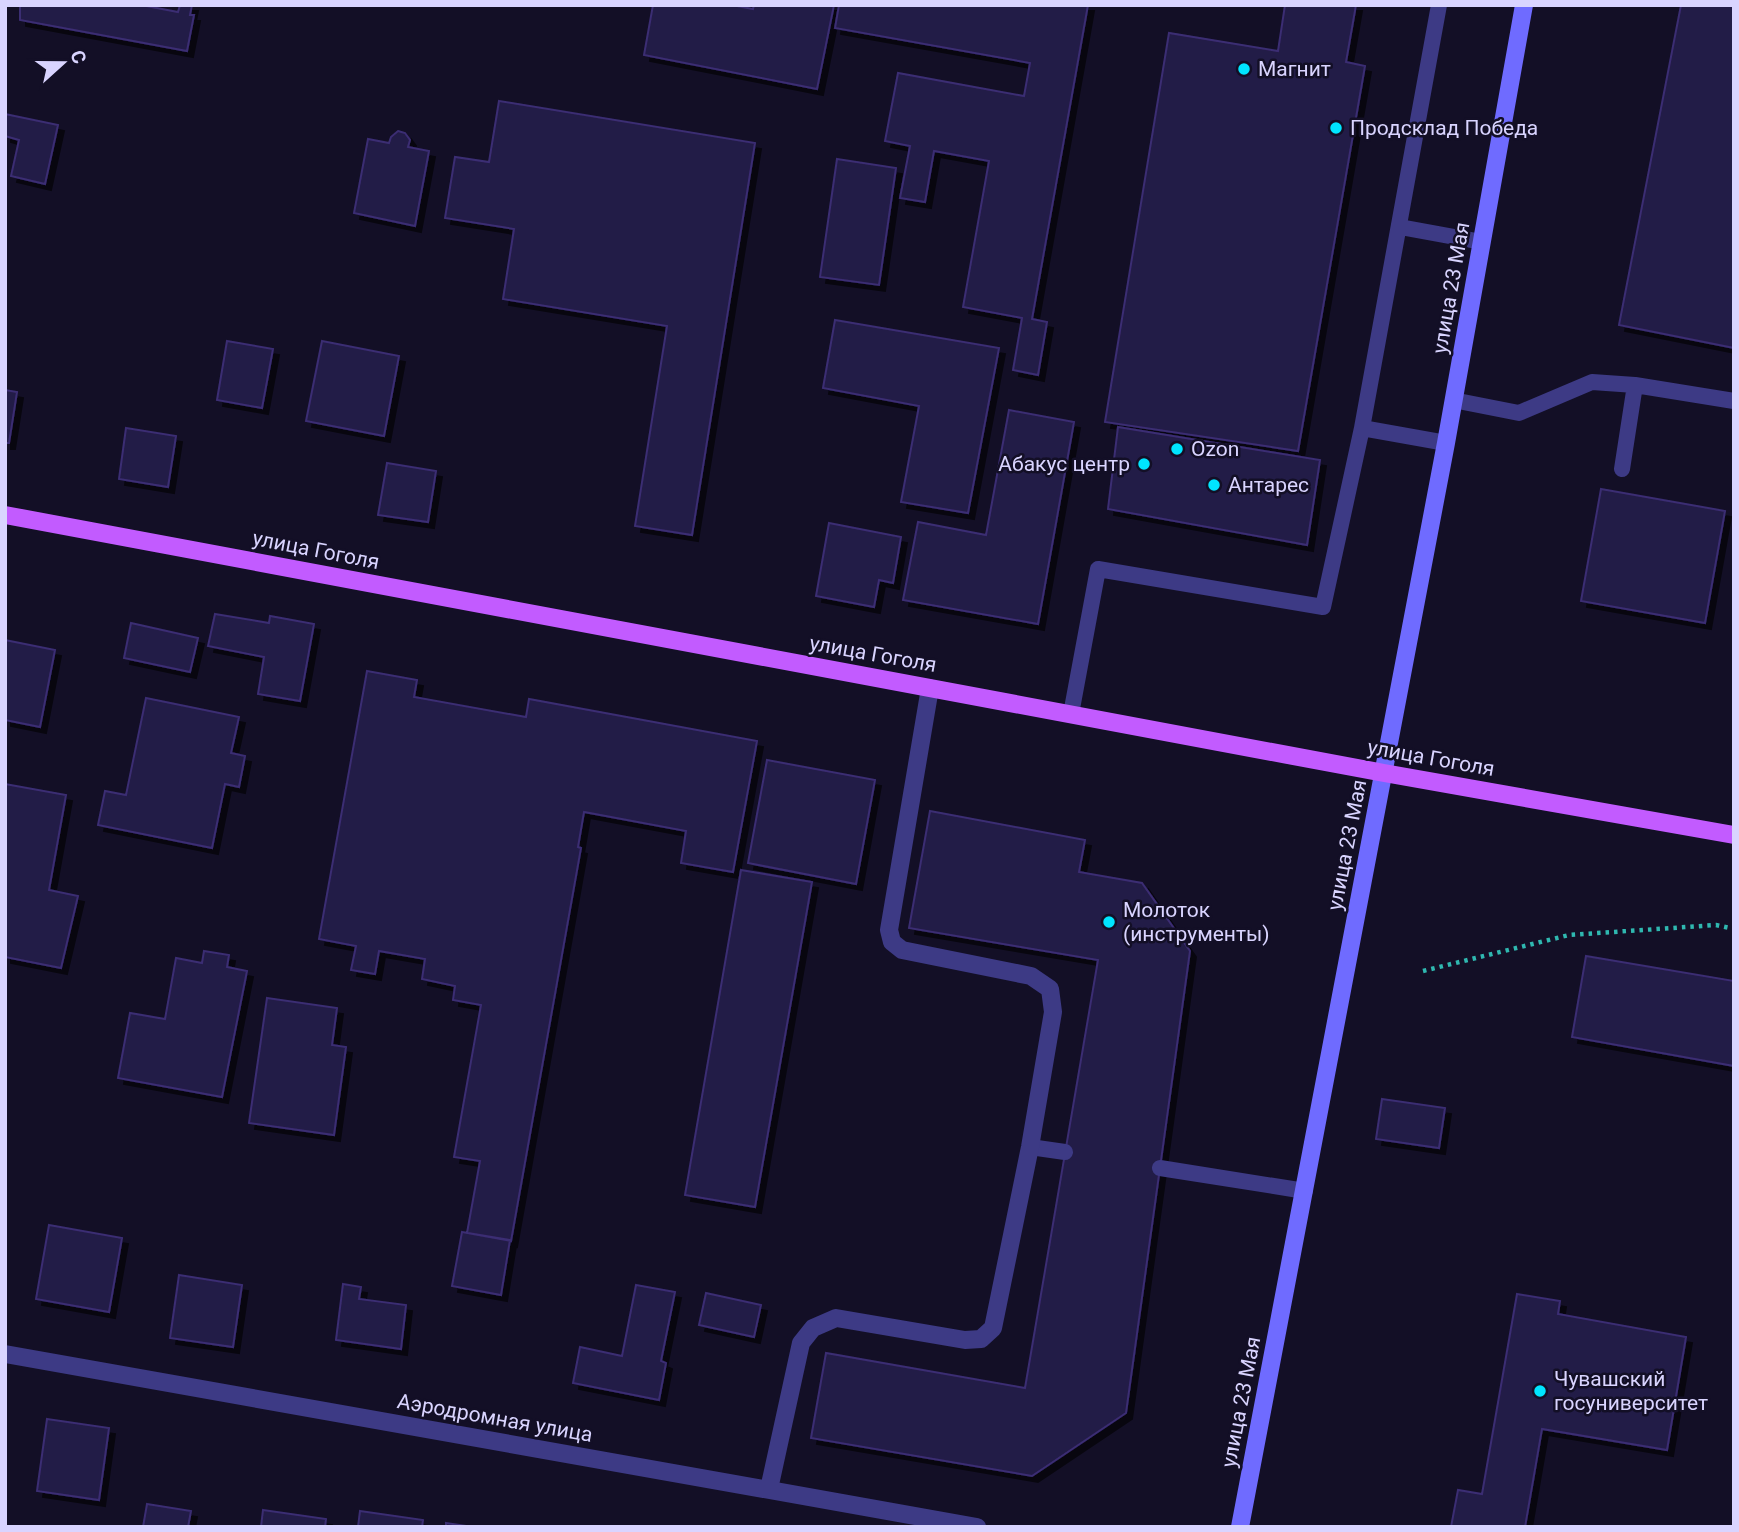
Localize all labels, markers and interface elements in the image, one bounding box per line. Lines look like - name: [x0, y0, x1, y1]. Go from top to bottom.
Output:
- north arrow: [28, 28, 98, 98]
- text: С: [65, 47, 91, 67]
- place label: Магнит: [1258, 57, 1331, 81]
- marker: Магнит: [1236, 61, 1252, 77]
- place label: Продсклад Победа: [1350, 116, 1538, 140]
- marker: Продсклад Победа: [1328, 120, 1344, 136]
- street label: улица 23 Мая: [1428, 220, 1474, 356]
- place label: Ozon: [1191, 437, 1239, 461]
- marker: Ozon: [1169, 441, 1185, 457]
- place label: Абакус центр: [998, 452, 1130, 476]
- marker: Абакус центр: [1136, 456, 1152, 472]
- place label: Антарес: [1228, 473, 1309, 497]
- marker: Антарес: [1206, 477, 1222, 493]
- street label: улица Гоголя: [251, 526, 381, 574]
- street label: улица Гоголя: [808, 631, 938, 677]
- street label: улица Гоголя: [1366, 735, 1496, 781]
- street label: улица 23 Мая: [1323, 777, 1371, 913]
- place label: Молоток (инструменты): [1123, 898, 1270, 946]
- marker: Молоток (инструменты): [1101, 914, 1117, 930]
- street label: улица 23 Мая: [1217, 1334, 1265, 1470]
- place label: Чувашский госуниверситет: [1554, 1367, 1708, 1415]
- marker: Чувашский госуниверситет: [1532, 1383, 1548, 1399]
- street label: Аэродромная улица: [395, 1389, 595, 1447]

